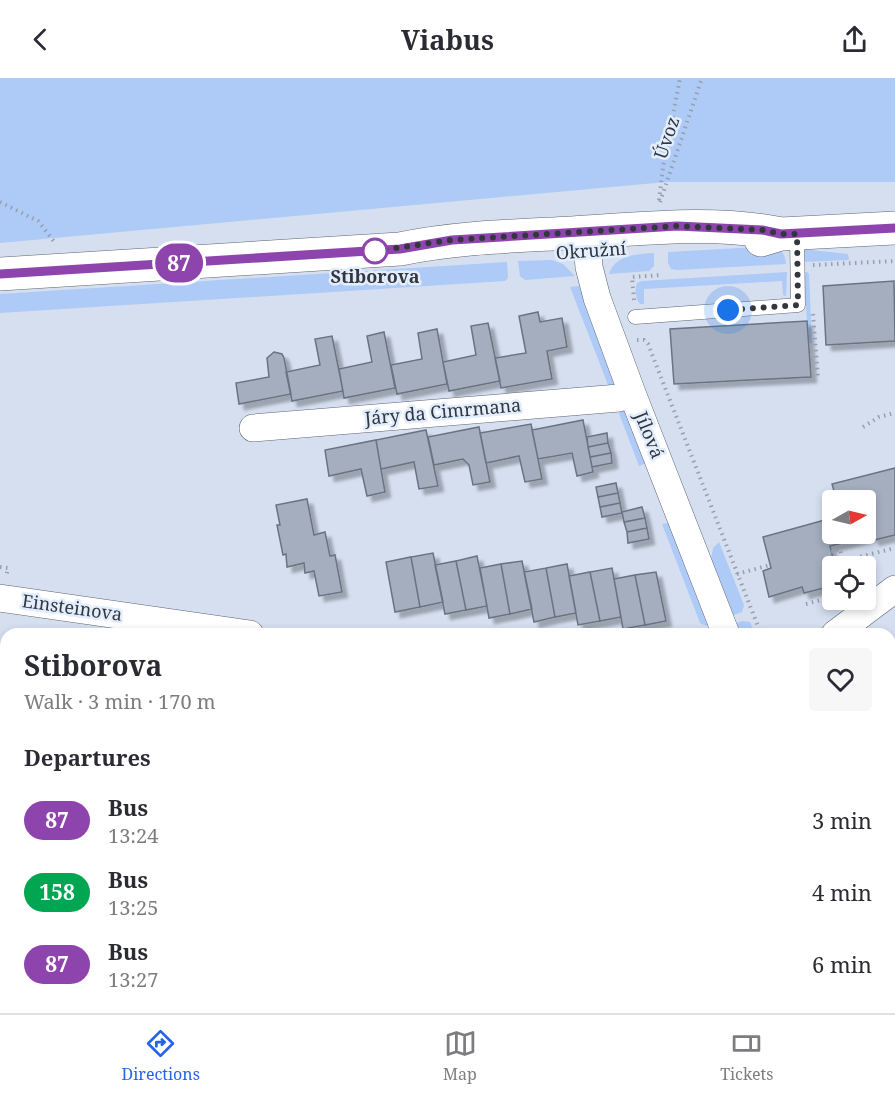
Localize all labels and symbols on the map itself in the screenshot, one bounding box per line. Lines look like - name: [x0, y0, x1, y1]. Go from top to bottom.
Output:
- street label: Úvoz: [648, 113, 684, 162]
- street label: Okružní: [555, 236, 627, 264]
- marker: Stiborova: [362, 238, 388, 264]
- line badge: 87: [152, 244, 206, 282]
- place label: Stiborova: [331, 264, 420, 288]
- your location: [713, 295, 743, 325]
- street label: Járy da Cimrmana: [363, 392, 522, 430]
- street label: Jílová: [629, 407, 670, 462]
- north arrow: [822, 490, 876, 544]
- street label: Einsteinova: [20, 588, 124, 626]

